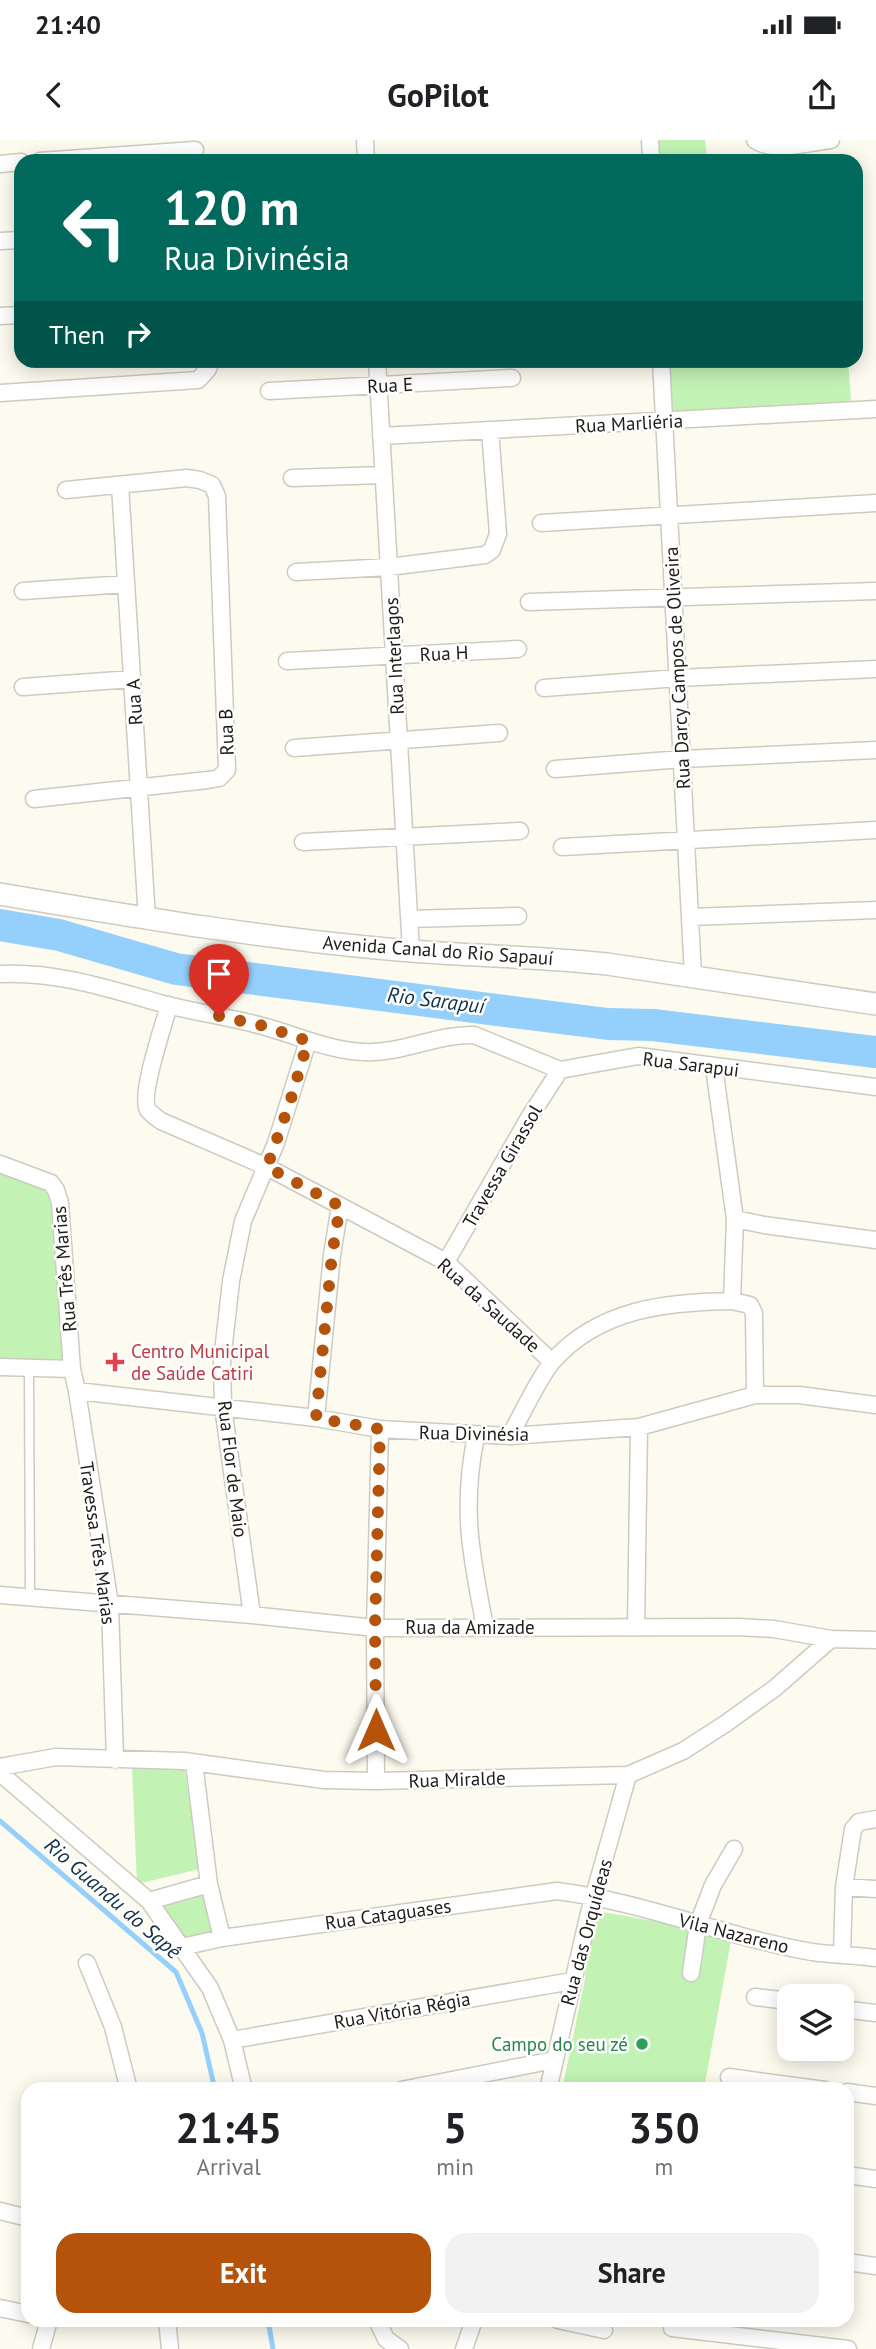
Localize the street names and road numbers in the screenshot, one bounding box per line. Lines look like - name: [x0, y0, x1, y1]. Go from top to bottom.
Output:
- street label: Rua E: [366, 372, 414, 398]
- street label: Rua Marliéria: [574, 408, 684, 438]
- street label: Rua Darcy Campos de Oliveira: [659, 546, 695, 790]
- street label: Rua Interlagos: [379, 597, 409, 715]
- street label: Rua H: [419, 640, 469, 666]
- street label: Rua A: [120, 678, 148, 726]
- street label: Rua B: [213, 708, 239, 756]
- street label: Avenida Canal do Rio Sapauí: [322, 930, 554, 970]
- street label: Rua Sarapui: [641, 1046, 741, 1082]
- street label: Travessa Girassol: [457, 1100, 547, 1232]
- street label: Rua Três Marias: [47, 1205, 81, 1333]
- street label: Rua da Saudade: [433, 1253, 545, 1357]
- street label: Rua Flor de Maio: [213, 1399, 253, 1539]
- street label: Rua Divinésia: [419, 1420, 529, 1446]
- street label: Travessa Três Marias: [75, 1460, 121, 1626]
- street label: Rua da Amizade: [405, 1615, 535, 1639]
- street label: Rua Miralde: [408, 1765, 506, 1793]
- street label: Rua das Orquídeas: [555, 1856, 617, 2008]
- street label: Rua Cataguases: [323, 1893, 453, 1935]
- street label: Vila Nazareno: [675, 1907, 792, 1958]
- street label: Rua Vitória Régia: [332, 1986, 472, 2034]

